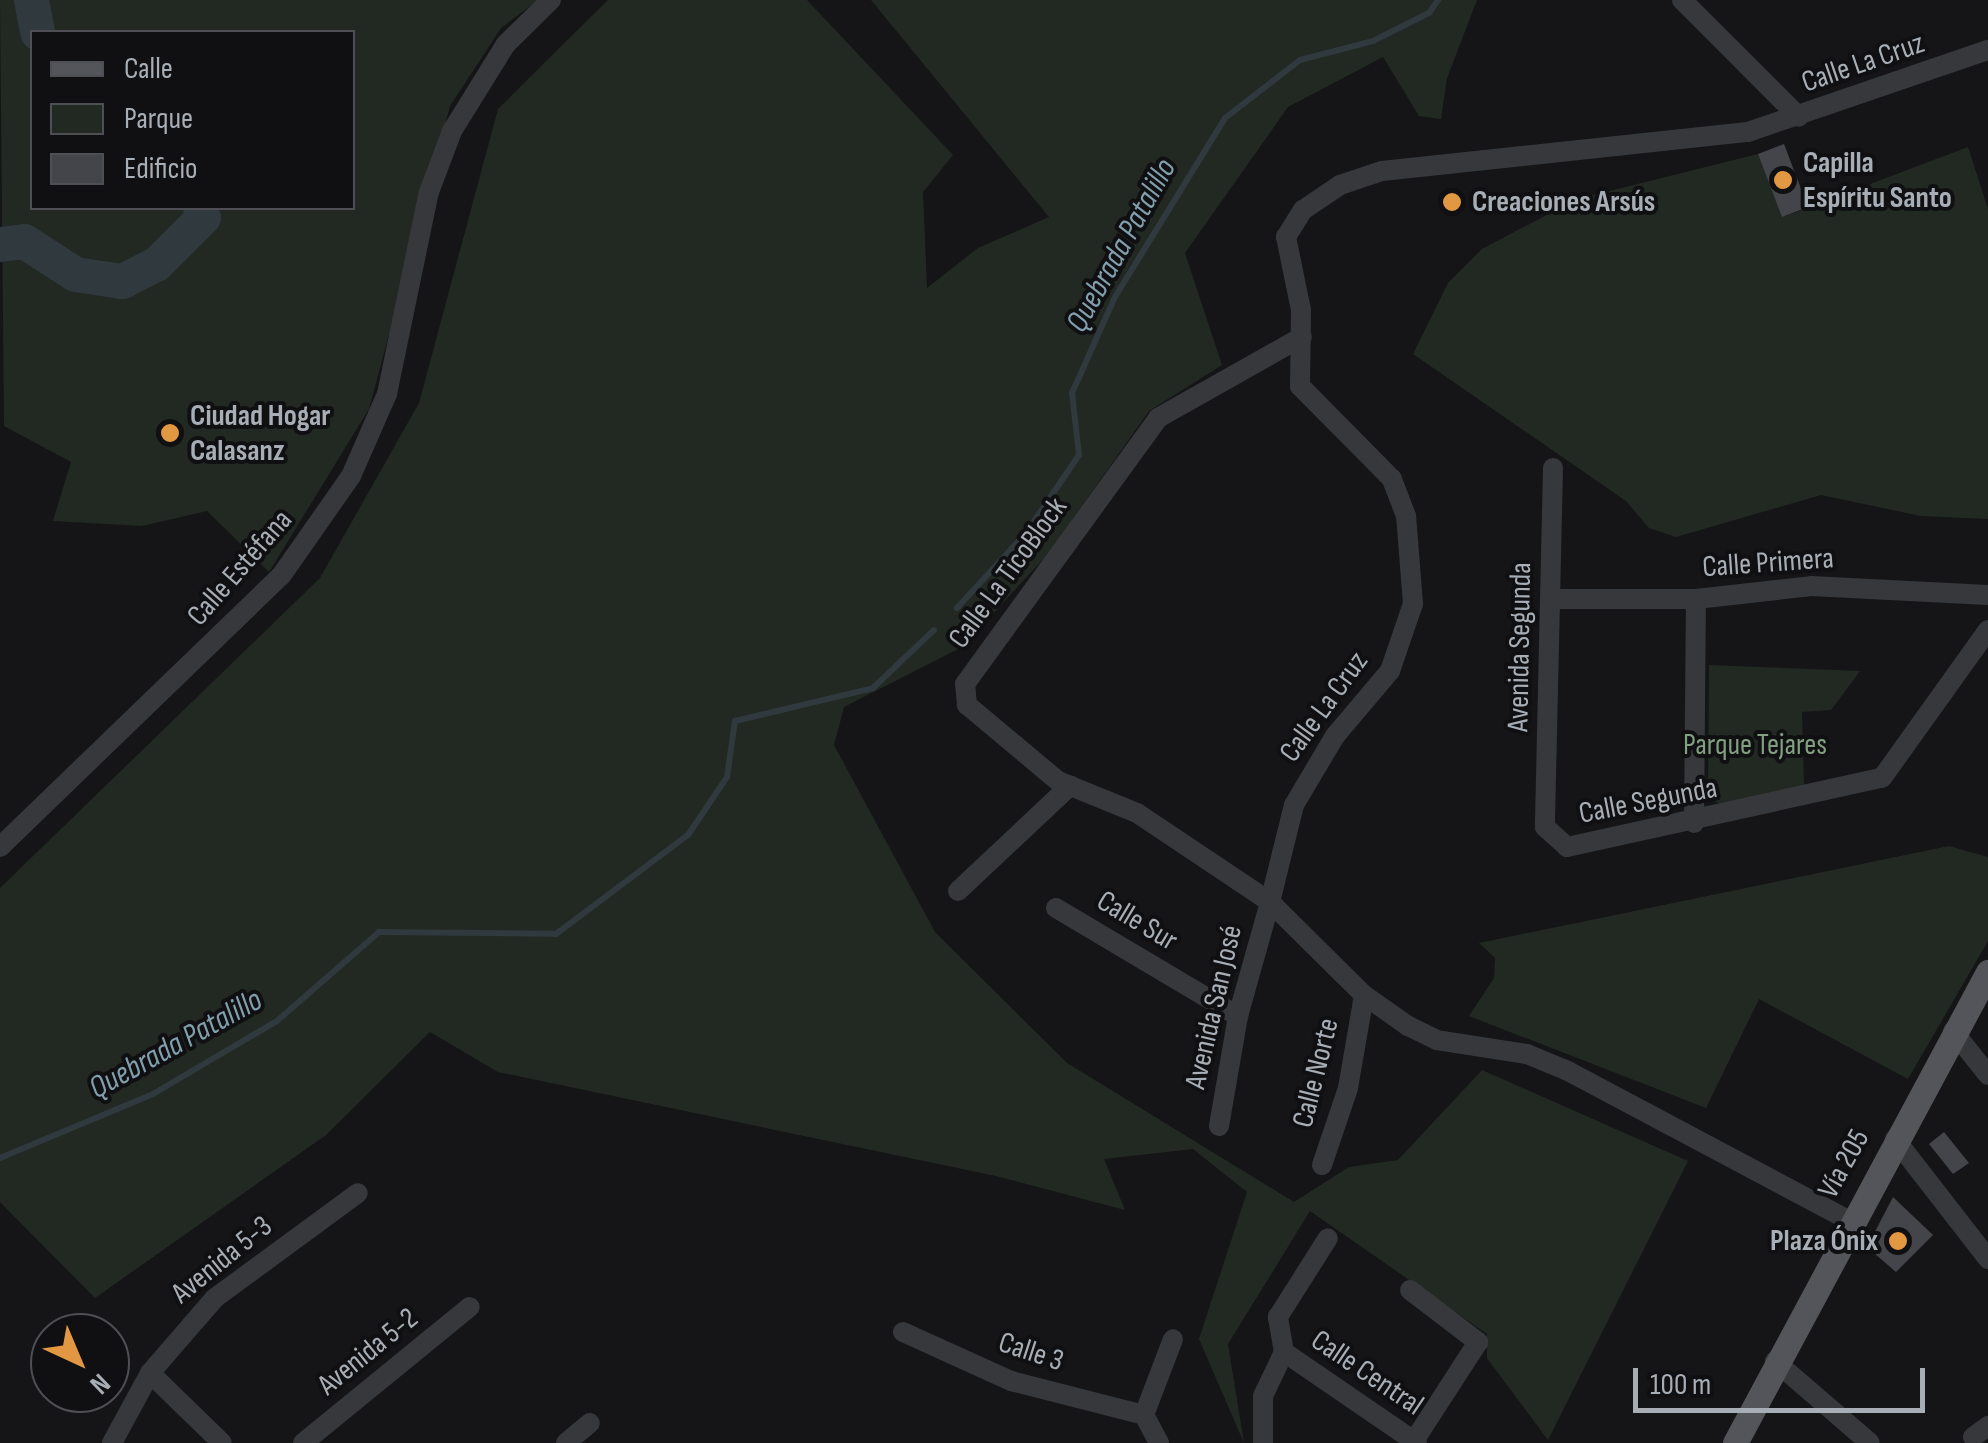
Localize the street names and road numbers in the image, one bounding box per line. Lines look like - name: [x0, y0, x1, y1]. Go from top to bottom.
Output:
- street label: Calle La Cruz: [1797, 25, 1929, 101]
- street label: Calle La TicoBlock: [941, 490, 1075, 656]
- street label: Calle Estéfana: [180, 503, 300, 633]
- street label: Calle Primera: [1701, 540, 1835, 586]
- street label: Avenida Segunda: [1501, 562, 1539, 732]
- street label: Calle La Cruz: [1272, 645, 1376, 769]
- street label: Calle Segunda: [1576, 770, 1720, 832]
- street label: Calle Sur: [1090, 883, 1184, 959]
- street label: Avenida San José: [1178, 922, 1250, 1092]
- street label: Calle Norte: [1285, 1015, 1347, 1131]
- street label: Vía 205: [1811, 1123, 1877, 1205]
- street label: Avenida 5-3: [165, 1209, 279, 1311]
- street label: Avenida 5-2: [311, 1301, 425, 1403]
- street label: Calle Central: [1304, 1322, 1430, 1424]
- street label: Calle 3: [994, 1325, 1068, 1379]

